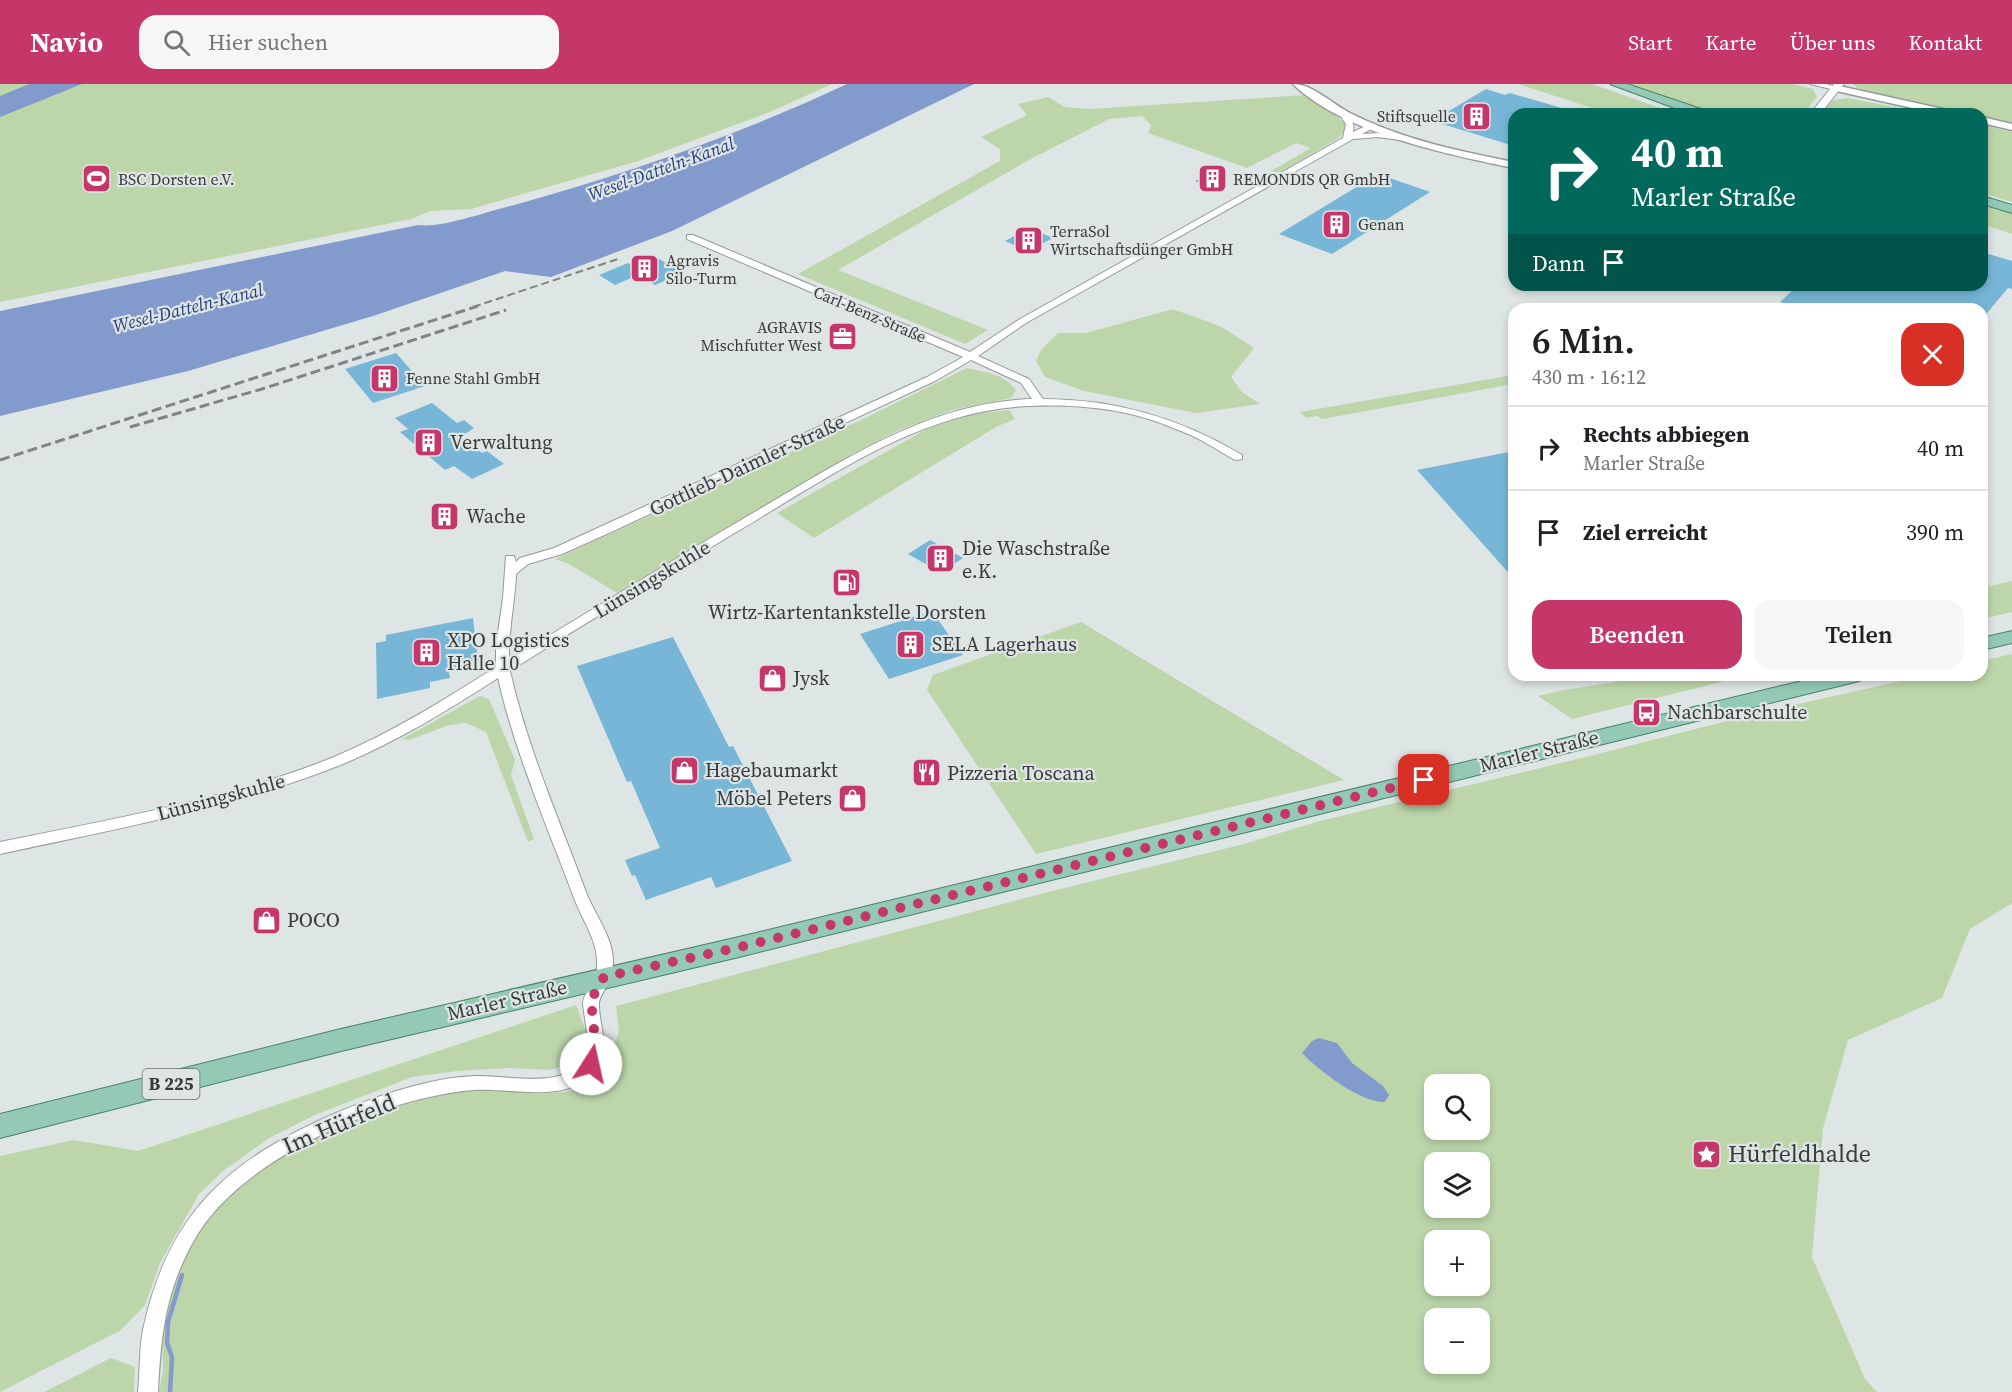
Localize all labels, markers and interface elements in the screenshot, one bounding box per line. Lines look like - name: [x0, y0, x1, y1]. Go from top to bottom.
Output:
- search box: [139, 15, 559, 69]
- text: Navio: [30, 23, 103, 61]
- icon: search: [160, 26, 193, 59]
- text: Hier suchen: [208, 27, 328, 57]
- text: Start: [1628, 28, 1672, 57]
- text: Karte: [1705, 28, 1756, 57]
- text: Über uns: [1789, 28, 1875, 57]
- text: Kontakt: [1908, 28, 1982, 57]
- building icon: Stiftsquelle: [1461, 100, 1493, 132]
- place label: Stiftsquelle: [1377, 105, 1456, 127]
- text: 40 m: [1631, 123, 1724, 181]
- water label: Wesel-Datteln-Kanal: [584, 130, 738, 207]
- icon: right: [1532, 132, 1610, 210]
- sports icon: BSC Dorsten e.V.: [81, 163, 113, 195]
- building icon: REMONDIS QR GmbH: [1196, 163, 1228, 195]
- place label: BSC Dorsten e.V.: [118, 168, 234, 190]
- place label: REMONDIS QR GmbH: [1233, 168, 1390, 190]
- text: Marler Straße: [1631, 178, 1796, 215]
- building icon: Genan: [1321, 208, 1353, 240]
- place label: Genan: [1358, 213, 1405, 235]
- place label: TerraSol Wirtschaftsdünger GmbH: [1050, 220, 1233, 260]
- building icon: TerraSol Wirtschaftsdünger GmbH: [1013, 224, 1045, 256]
- icon: arrive: [1597, 246, 1630, 279]
- text: Dann: [1532, 248, 1585, 278]
- place label: Agravis Silo-Turm: [666, 249, 737, 289]
- building icon: Agravis Silo-Turm: [629, 253, 661, 285]
- water label: Wesel-Datteln-Kanal: [110, 277, 266, 338]
- street label: Carl-Benz-Straße: [810, 280, 930, 348]
- place label: AGRAVIS Mischfutter West: [700, 316, 823, 356]
- text: 6 Min.: [1532, 316, 1635, 365]
- office icon: AGRAVIS Mischfutter West: [827, 320, 859, 352]
- button: close: [1901, 323, 1964, 386]
- building icon: Fenne Stahl GmbH: [369, 362, 401, 394]
- text: 430 m · 16:12: [1532, 363, 1646, 391]
- place label: Fenne Stahl GmbH: [406, 367, 540, 389]
- street label: Gottlieb-Daimler-Straße: [645, 407, 849, 523]
- text: Rechts abbiegen: [1583, 419, 1750, 449]
- building icon: Verwaltung: [413, 426, 445, 458]
- place label: Verwaltung: [450, 428, 553, 456]
- icon: right: [1532, 432, 1565, 465]
- text: 40 m: [1917, 433, 1964, 463]
- text: Marler Straße: [1583, 449, 1705, 477]
- building icon: Wache: [429, 500, 461, 532]
- place label: Wache: [466, 502, 526, 530]
- icon: arrive: [1532, 516, 1565, 549]
- text: Ziel erreicht: [1583, 517, 1707, 547]
- text: 390 m: [1906, 517, 1964, 547]
- street label: Lünsingskuhle: [588, 533, 716, 625]
- place label: Die Waschstraße e.K.: [962, 534, 1110, 585]
- building icon: Die Waschstraße e.K.: [925, 543, 957, 575]
- fuel station icon: Wirtz-Kartentankstelle Dorsten: [831, 566, 863, 598]
- place label: Wirtz-Kartentankstelle Dorsten: [708, 598, 986, 626]
- button: Beenden: [1532, 600, 1742, 669]
- button: Teilen: [1754, 600, 1964, 669]
- place label: XPO Logistics Halle 10: [447, 626, 569, 677]
- building icon: SELA Lagerhaus: [895, 628, 927, 660]
- place label: SELA Lagerhaus: [932, 630, 1077, 658]
- building icon: XPO Logistics Halle 10: [410, 636, 442, 668]
- shop icon: Jysk: [756, 662, 788, 694]
- place label: Jysk: [792, 664, 829, 692]
- bus stop icon: Nachbarschulte: [1630, 696, 1662, 728]
- place label: Nachbarschulte: [1667, 698, 1808, 726]
- street label: Marler Straße: [1476, 723, 1602, 779]
- shop icon: Hagebaumarkt: [668, 754, 700, 786]
- pin: [1398, 754, 1449, 805]
- place label: Hagebaumarkt: [705, 756, 838, 784]
- restaurant icon: Pizzeria Toscana: [910, 757, 942, 789]
- place label: Pizzeria Toscana: [947, 759, 1096, 787]
- icon: arrive: [1407, 763, 1440, 796]
- street label: Lünsingskuhle: [154, 766, 288, 828]
- shop icon: Möbel Peters: [837, 782, 869, 814]
- place label: Möbel Peters: [716, 784, 832, 812]
- shop icon: POCO: [250, 904, 282, 936]
- place label: POCO: [287, 906, 340, 934]
- street label: Marler Straße: [444, 973, 570, 1027]
- position arrow: [559, 1032, 623, 1096]
- road number: B 225: [142, 1069, 200, 1099]
- map controls: [1424, 1074, 1490, 1374]
- button: search: [1424, 1074, 1490, 1140]
- street label: Im Hürfeld: [277, 1085, 401, 1162]
- place label: Hürfeldhalde: [1728, 1137, 1871, 1170]
- place icon: Hürfeldhalde: [1691, 1138, 1723, 1170]
- button: layers: [1424, 1152, 1490, 1218]
- button: +: [1424, 1230, 1490, 1296]
- button: −: [1424, 1308, 1490, 1374]

